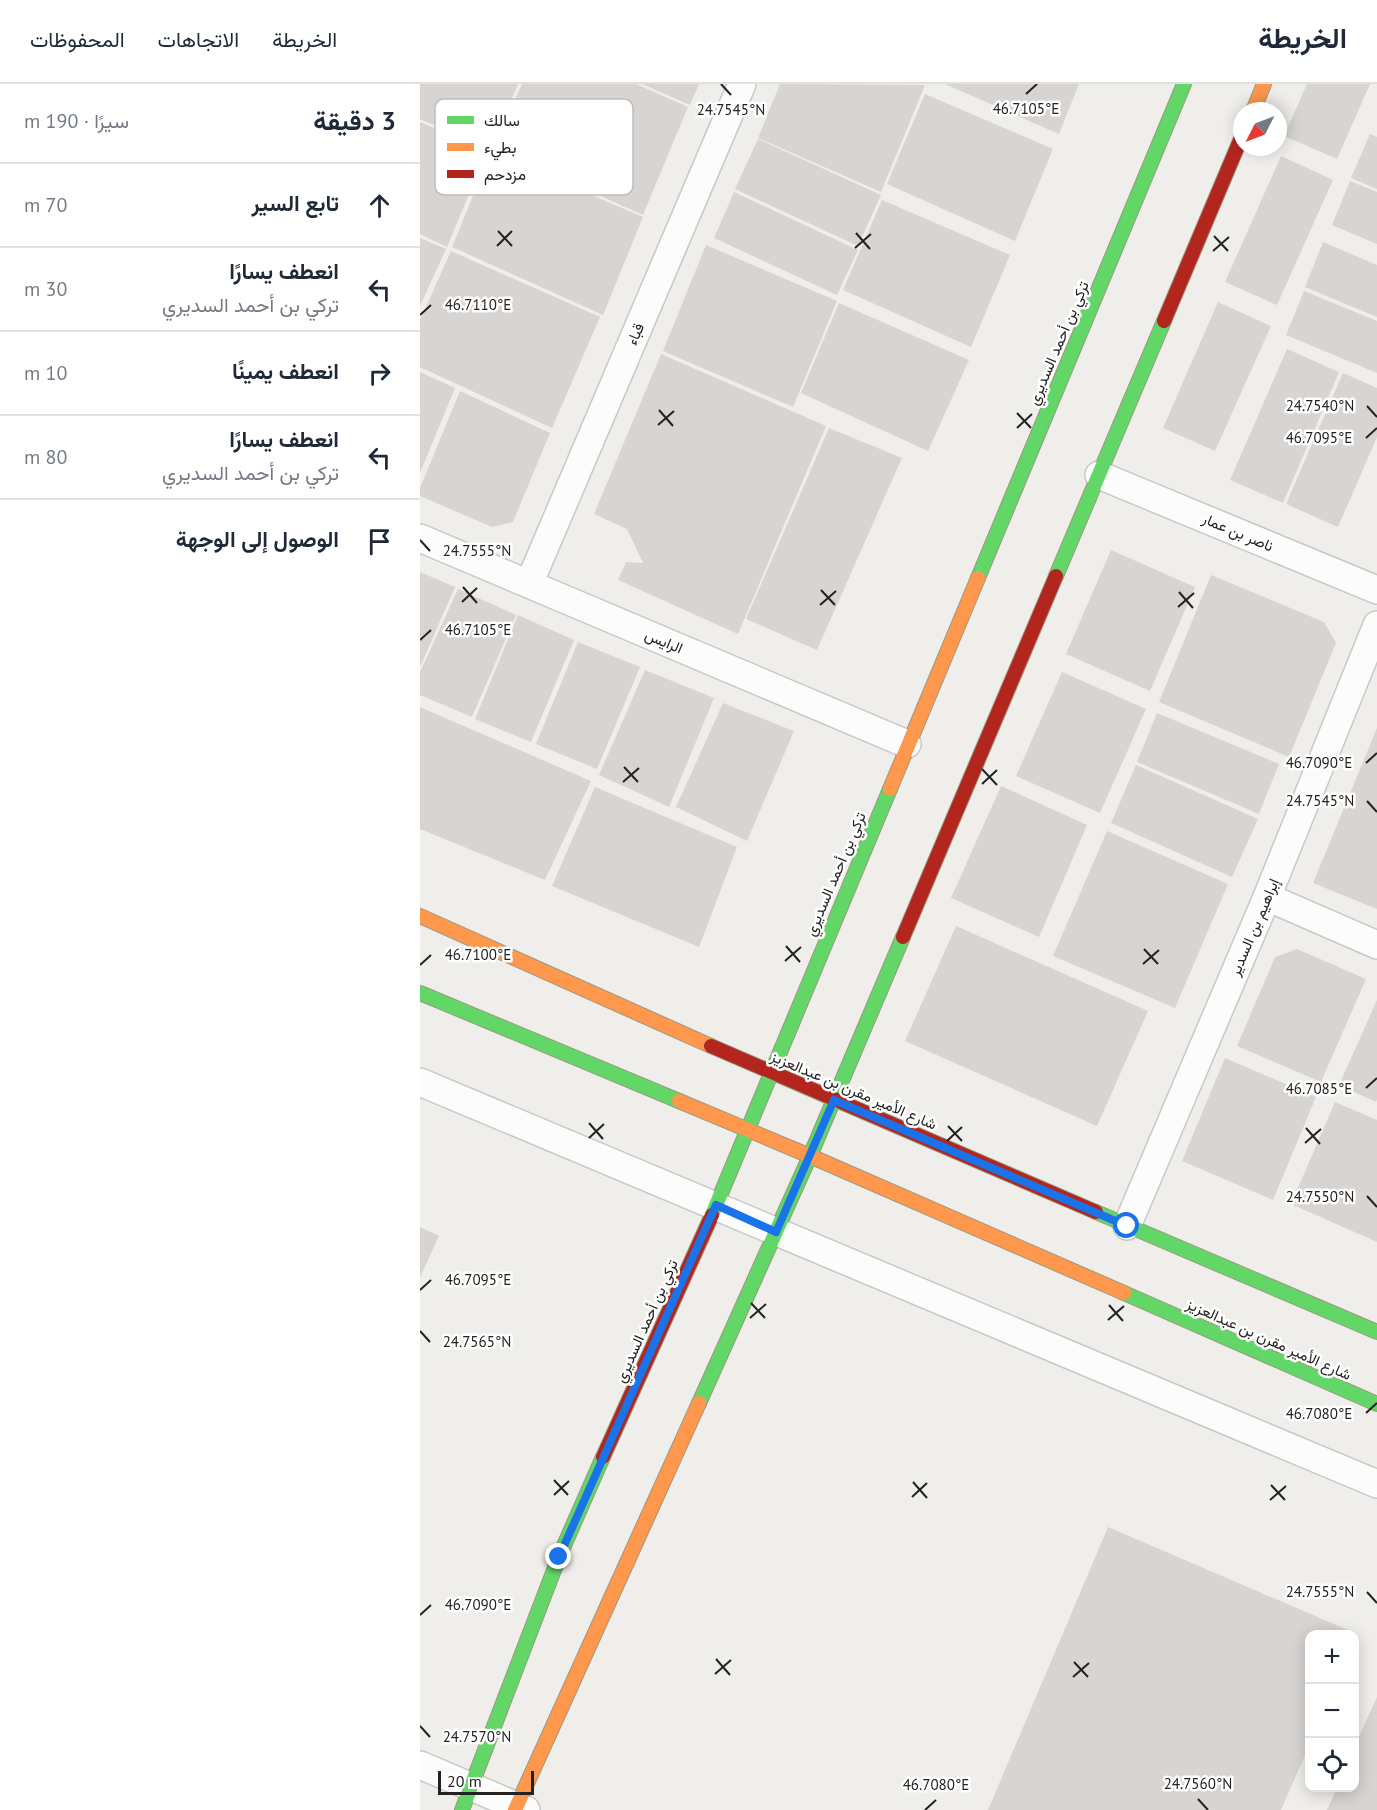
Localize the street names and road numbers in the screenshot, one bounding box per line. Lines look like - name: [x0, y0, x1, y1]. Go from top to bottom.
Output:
- street label: تركي بن أحمد السديري: [1023, 278, 1097, 409]
- street label: قباء: [622, 320, 648, 348]
- street label: ناصر بن عمار: [1198, 508, 1276, 556]
- street label: الرايس: [642, 625, 686, 658]
- street label: تركي بن أحمد السديري: [800, 809, 874, 940]
- street label: إبراهيم بن السدير: [1225, 875, 1284, 980]
- street label: شارع الأمير مقرن بن عبدالعزيز: [767, 1046, 940, 1135]
- street label: تركي بن أحمد السديري: [610, 1256, 685, 1387]
- street label: شارع الأمير مقرن بن عبدالعزيز: [1182, 1294, 1354, 1386]

